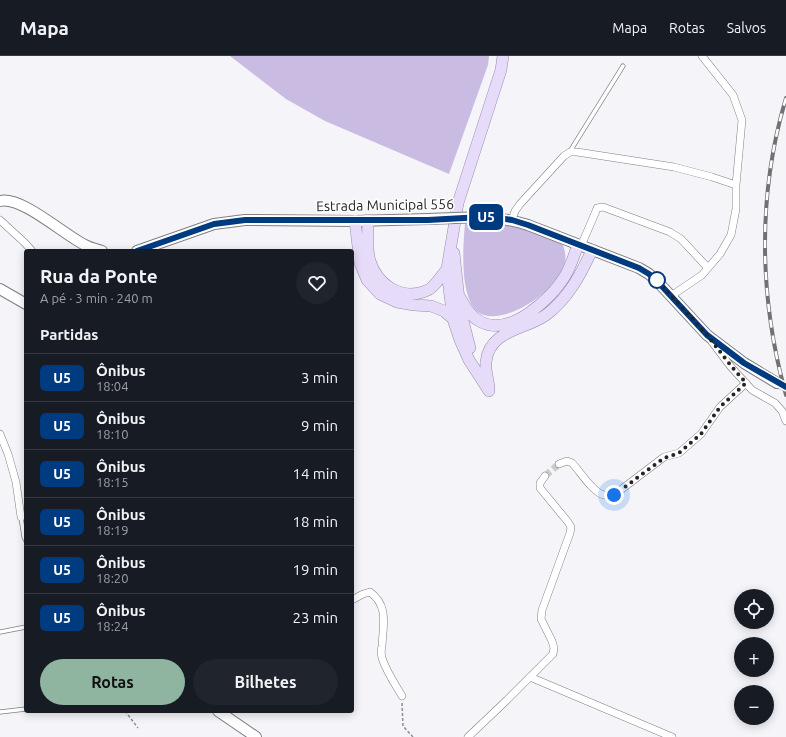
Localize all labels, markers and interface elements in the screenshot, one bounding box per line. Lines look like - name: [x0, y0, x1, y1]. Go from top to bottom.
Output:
- text: Mapa: [20, 17, 69, 39]
- text: Mapa: [612, 20, 647, 36]
- text: Rotas: [669, 20, 705, 36]
- text: Salvos: [727, 20, 766, 36]
- street label: Estrada Municipal 556: [316, 196, 454, 214]
- line badge: U5: [468, 204, 504, 230]
- text: U5: [477, 209, 495, 225]
- button: heart: [296, 262, 338, 304]
- text: Rua da Ponte: [40, 265, 158, 287]
- unlabelled marker: [648, 271, 666, 289]
- text: A pé · 3 min · 240 m: [40, 291, 153, 305]
- text: Partidas: [40, 326, 98, 343]
- text: Ônibus: [96, 362, 146, 379]
- text: 3 min: [301, 369, 338, 386]
- text: U5: [53, 370, 71, 386]
- text: 18:04: [96, 379, 129, 393]
- text: Ônibus: [96, 410, 146, 427]
- text: 9 min: [301, 417, 338, 434]
- text: U5: [53, 418, 71, 434]
- text: 18:10: [96, 427, 129, 441]
- text: Ônibus: [96, 458, 146, 475]
- text: 14 min: [292, 465, 338, 482]
- text: U5: [53, 466, 71, 482]
- text: 18:15: [96, 475, 129, 489]
- your location: [604, 485, 624, 505]
- text: Ônibus: [96, 506, 146, 523]
- text: 18 min: [292, 513, 338, 530]
- text: U5: [53, 514, 71, 530]
- text: 18:19: [96, 523, 129, 537]
- text: Ônibus: [96, 554, 146, 571]
- text: 19 min: [292, 561, 338, 578]
- text: U5: [53, 562, 71, 578]
- text: 18:20: [96, 571, 129, 585]
- map controls: [734, 589, 774, 725]
- button: locate: [734, 589, 774, 629]
- text: Ônibus: [96, 602, 146, 619]
- text: 23 min: [292, 609, 338, 626]
- text: U5: [53, 610, 71, 626]
- text: 18:24: [96, 619, 129, 633]
- button: +: [734, 637, 774, 677]
- button: Rotas: [40, 659, 185, 705]
- button: Bilhetes: [193, 659, 338, 705]
- button: −: [734, 685, 774, 725]

